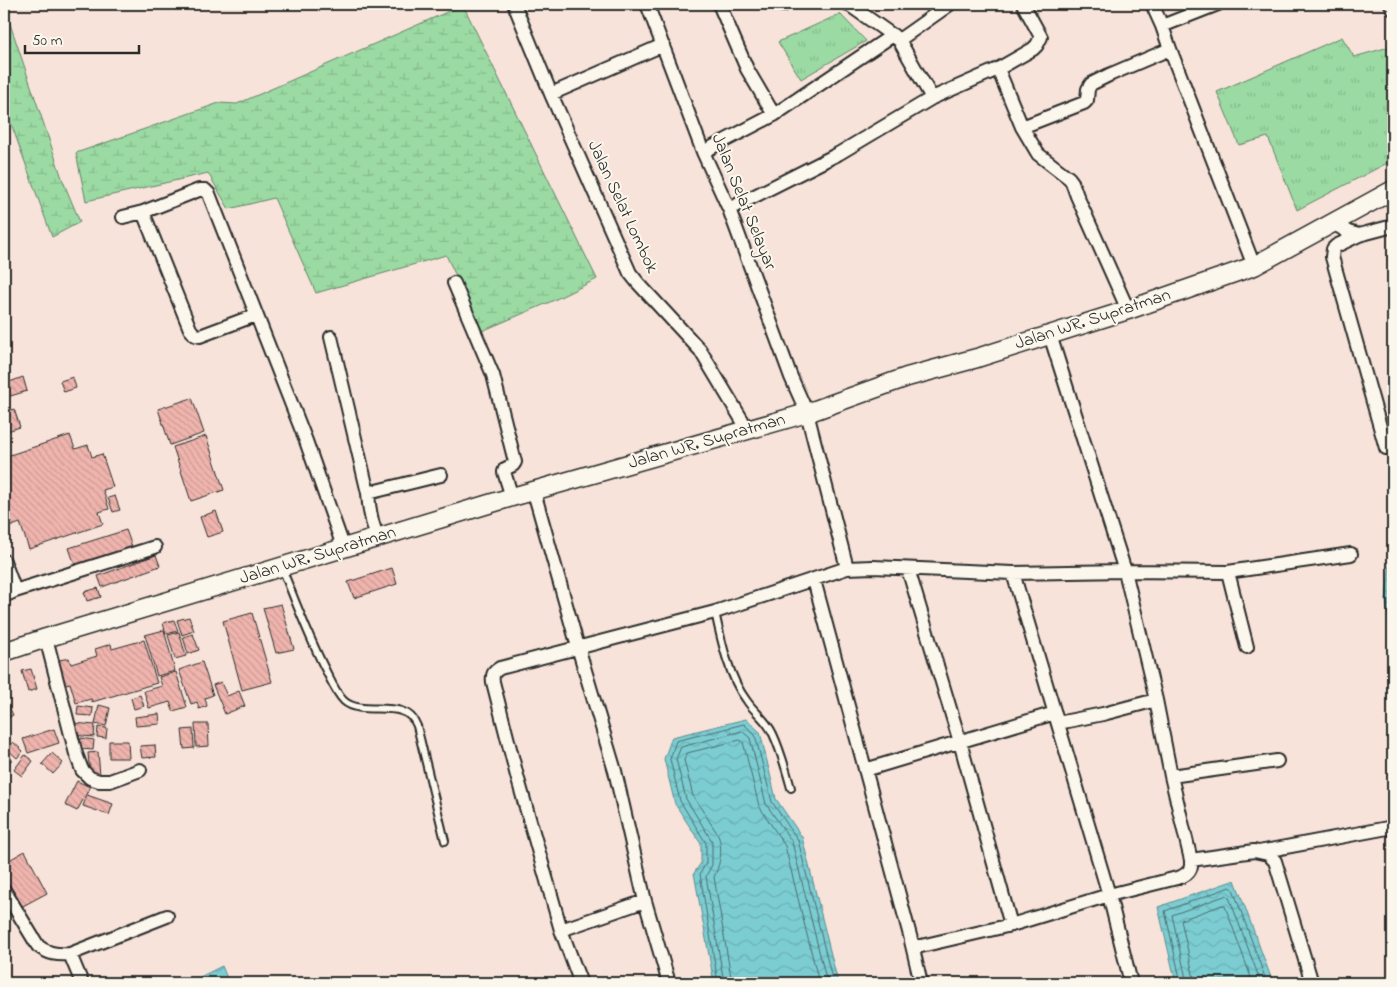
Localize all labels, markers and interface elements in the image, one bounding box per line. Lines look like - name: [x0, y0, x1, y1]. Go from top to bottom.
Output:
- scale bar: [25, 22, 139, 54]
- text: 50 m: [32, 30, 63, 52]
- street label: Jalan Selat Selayar: [704, 130, 782, 275]
- street label: Jalan Selat Lombok: [580, 136, 664, 278]
- street label: Jalan WR. Supratman: [1012, 283, 1174, 357]
- street label: Jalan WR. Supratman: [625, 407, 789, 477]
- street label: Jalan WR. Supratman: [237, 520, 399, 592]

